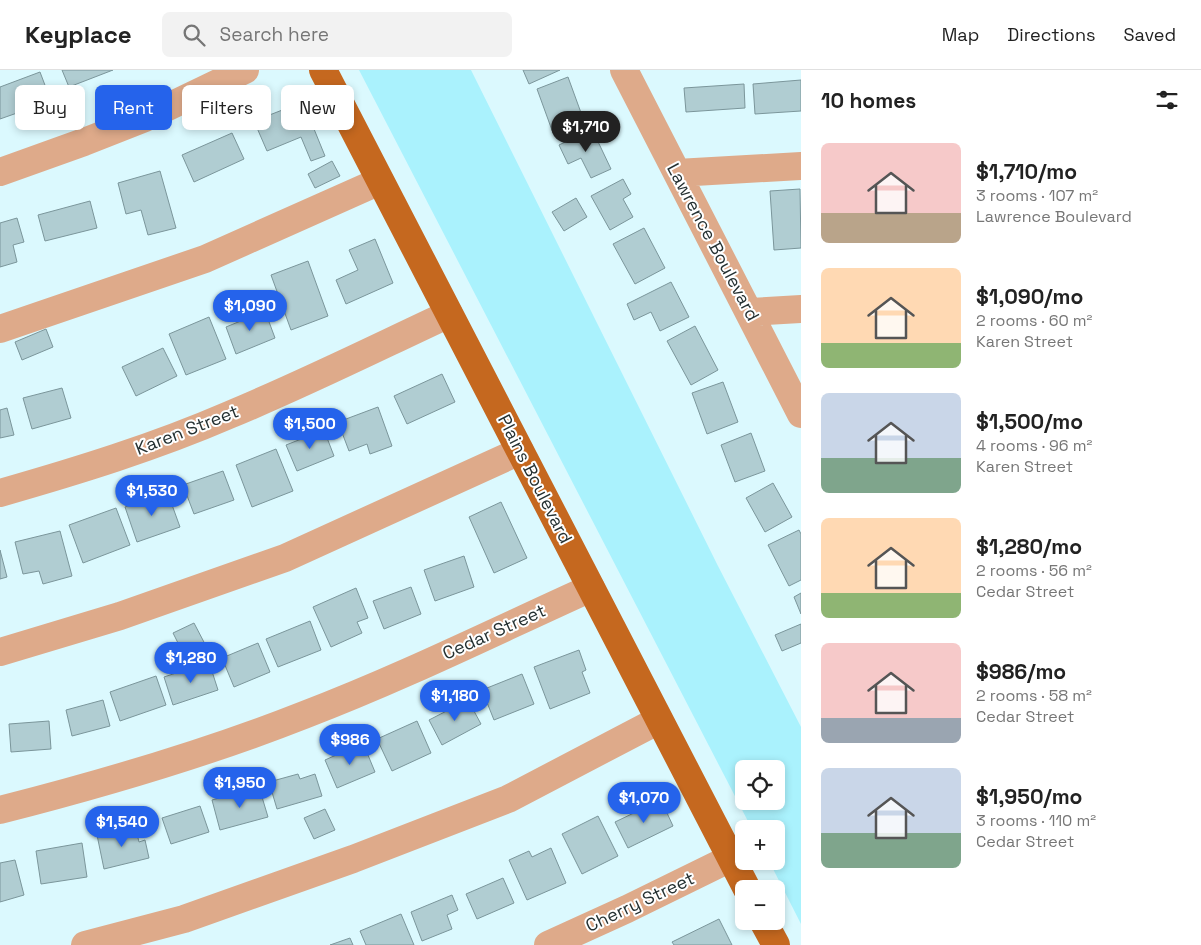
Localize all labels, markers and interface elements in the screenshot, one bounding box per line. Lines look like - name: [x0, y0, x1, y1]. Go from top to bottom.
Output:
- search box: [162, 12, 512, 57]
- text: Keyplace: [25, 19, 132, 50]
- icon: search: [180, 21, 208, 49]
- text: Search here: [220, 22, 329, 47]
- text: Map: [942, 23, 979, 46]
- text: Directions: [1007, 23, 1096, 46]
- text: Saved: [1124, 23, 1176, 46]
- chip: Buy: [15, 85, 85, 130]
- chip: Rent: [95, 85, 172, 130]
- chip: Filters: [182, 85, 271, 130]
- chip: New: [281, 85, 354, 130]
- icon: filters: [1153, 86, 1181, 114]
- text: 10 homes: [821, 87, 916, 114]
- pin: $1,710: [545, 111, 627, 153]
- text: $1,710: [562, 116, 610, 137]
- text: $1,710/mo: [976, 158, 1077, 185]
- street label: Lawrence Boulevard: [662, 159, 765, 325]
- icon: home: [861, 163, 921, 223]
- text: 3 rooms · 107 m²: [976, 185, 1098, 206]
- text: Lawrence Boulevard: [976, 206, 1132, 227]
- text: $1,090/mo: [976, 283, 1083, 310]
- icon: home: [861, 288, 921, 348]
- pin: $1,090: [209, 290, 291, 332]
- text: $1,090: [224, 295, 276, 316]
- text: 2 rooms · 60 m²: [976, 310, 1092, 331]
- text: Karen Street: [976, 331, 1073, 352]
- street label: Karen Street: [132, 399, 242, 460]
- pin: $1,500: [269, 408, 351, 450]
- text: $1,500/mo: [976, 408, 1083, 435]
- street label: Plains Boulevard: [493, 410, 578, 547]
- text: $1,500: [284, 413, 336, 434]
- icon: home: [861, 413, 921, 473]
- text: 4 rooms · 96 m²: [976, 435, 1092, 456]
- text: Karen Street: [976, 456, 1073, 477]
- pin: $1,530: [111, 474, 193, 517]
- text: $1,530: [126, 480, 178, 501]
- text: $1,280/mo: [976, 533, 1082, 560]
- icon: home: [861, 538, 921, 598]
- text: 2 rooms · 56 m²: [976, 560, 1092, 581]
- text: Cedar Street: [976, 581, 1074, 602]
- street label: Cedar Street: [439, 599, 549, 665]
- pin: $1,280: [150, 642, 232, 684]
- text: $1,280: [165, 647, 217, 668]
- text: $986/mo: [976, 658, 1066, 685]
- icon: home: [861, 663, 921, 723]
- pin: $1,180: [414, 680, 496, 722]
- text: $1,180: [431, 685, 479, 706]
- text: 2 rooms · 58 m²: [976, 685, 1092, 706]
- text: Cedar Street: [976, 706, 1074, 727]
- pin: $986: [320, 724, 380, 766]
- text: $986: [330, 729, 370, 750]
- map controls: [735, 760, 785, 930]
- button: locate: [735, 760, 785, 810]
- pin: $1,950: [199, 766, 281, 809]
- text: $1,950: [214, 772, 266, 793]
- pin: $1,070: [603, 782, 685, 824]
- text: $1,950/mo: [976, 783, 1082, 810]
- text: $1,070: [619, 787, 669, 808]
- icon: home: [861, 788, 921, 848]
- pin: $1,540: [81, 806, 163, 848]
- text: 3 rooms · 110 m²: [976, 810, 1096, 831]
- text: $1,540: [96, 811, 148, 832]
- button: +: [735, 820, 785, 870]
- text: Cedar Street: [976, 831, 1074, 852]
- street label: Cherry Street: [582, 866, 698, 937]
- button: −: [735, 880, 785, 930]

